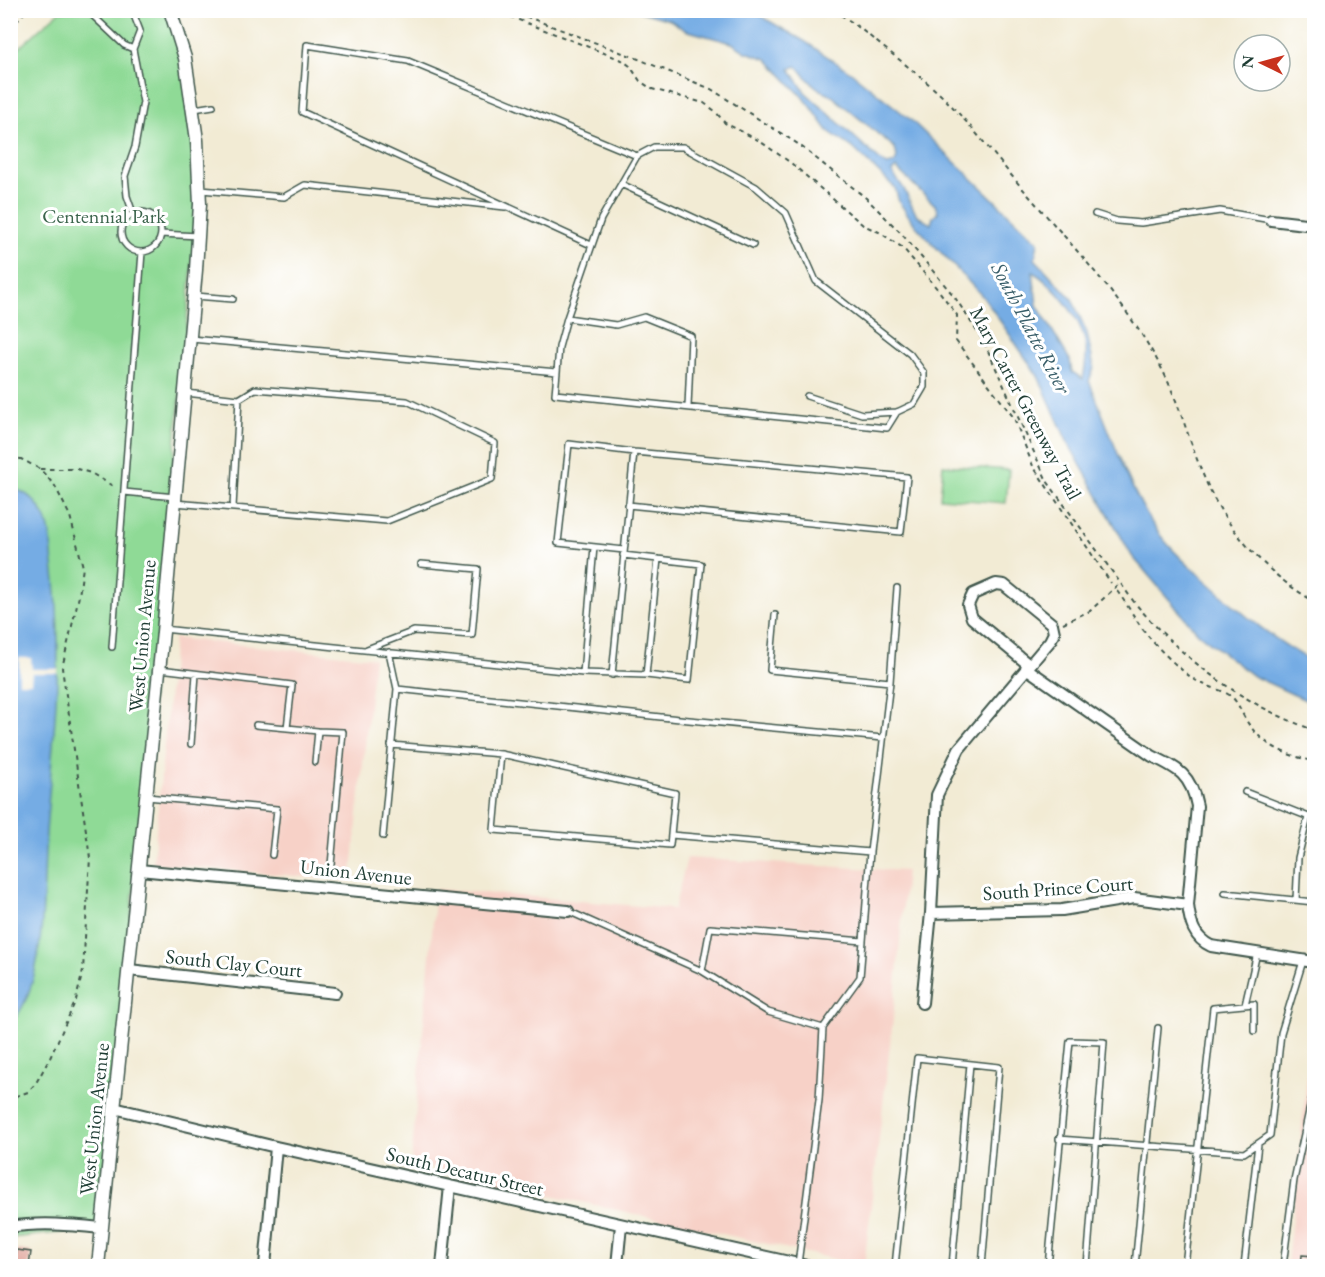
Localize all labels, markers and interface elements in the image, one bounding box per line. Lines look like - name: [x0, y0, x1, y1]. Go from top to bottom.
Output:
- north arrow: [1232, 33, 1292, 93]
- text: N: [1237, 54, 1259, 69]
- park label: Centennial Park: [42, 203, 166, 229]
- water label: South Platte River: [985, 257, 1078, 399]
- street label: Mary Carter Greenway Trail: [964, 302, 1088, 504]
- street label: West Union Avenue: [122, 558, 162, 713]
- street label: Union Avenue: [299, 853, 413, 891]
- street label: South Prince Court: [982, 870, 1135, 906]
- street label: South Clay Court: [164, 943, 304, 983]
- street label: West Union Avenue: [73, 1041, 115, 1196]
- street label: South Decatur Street: [384, 1140, 547, 1202]

